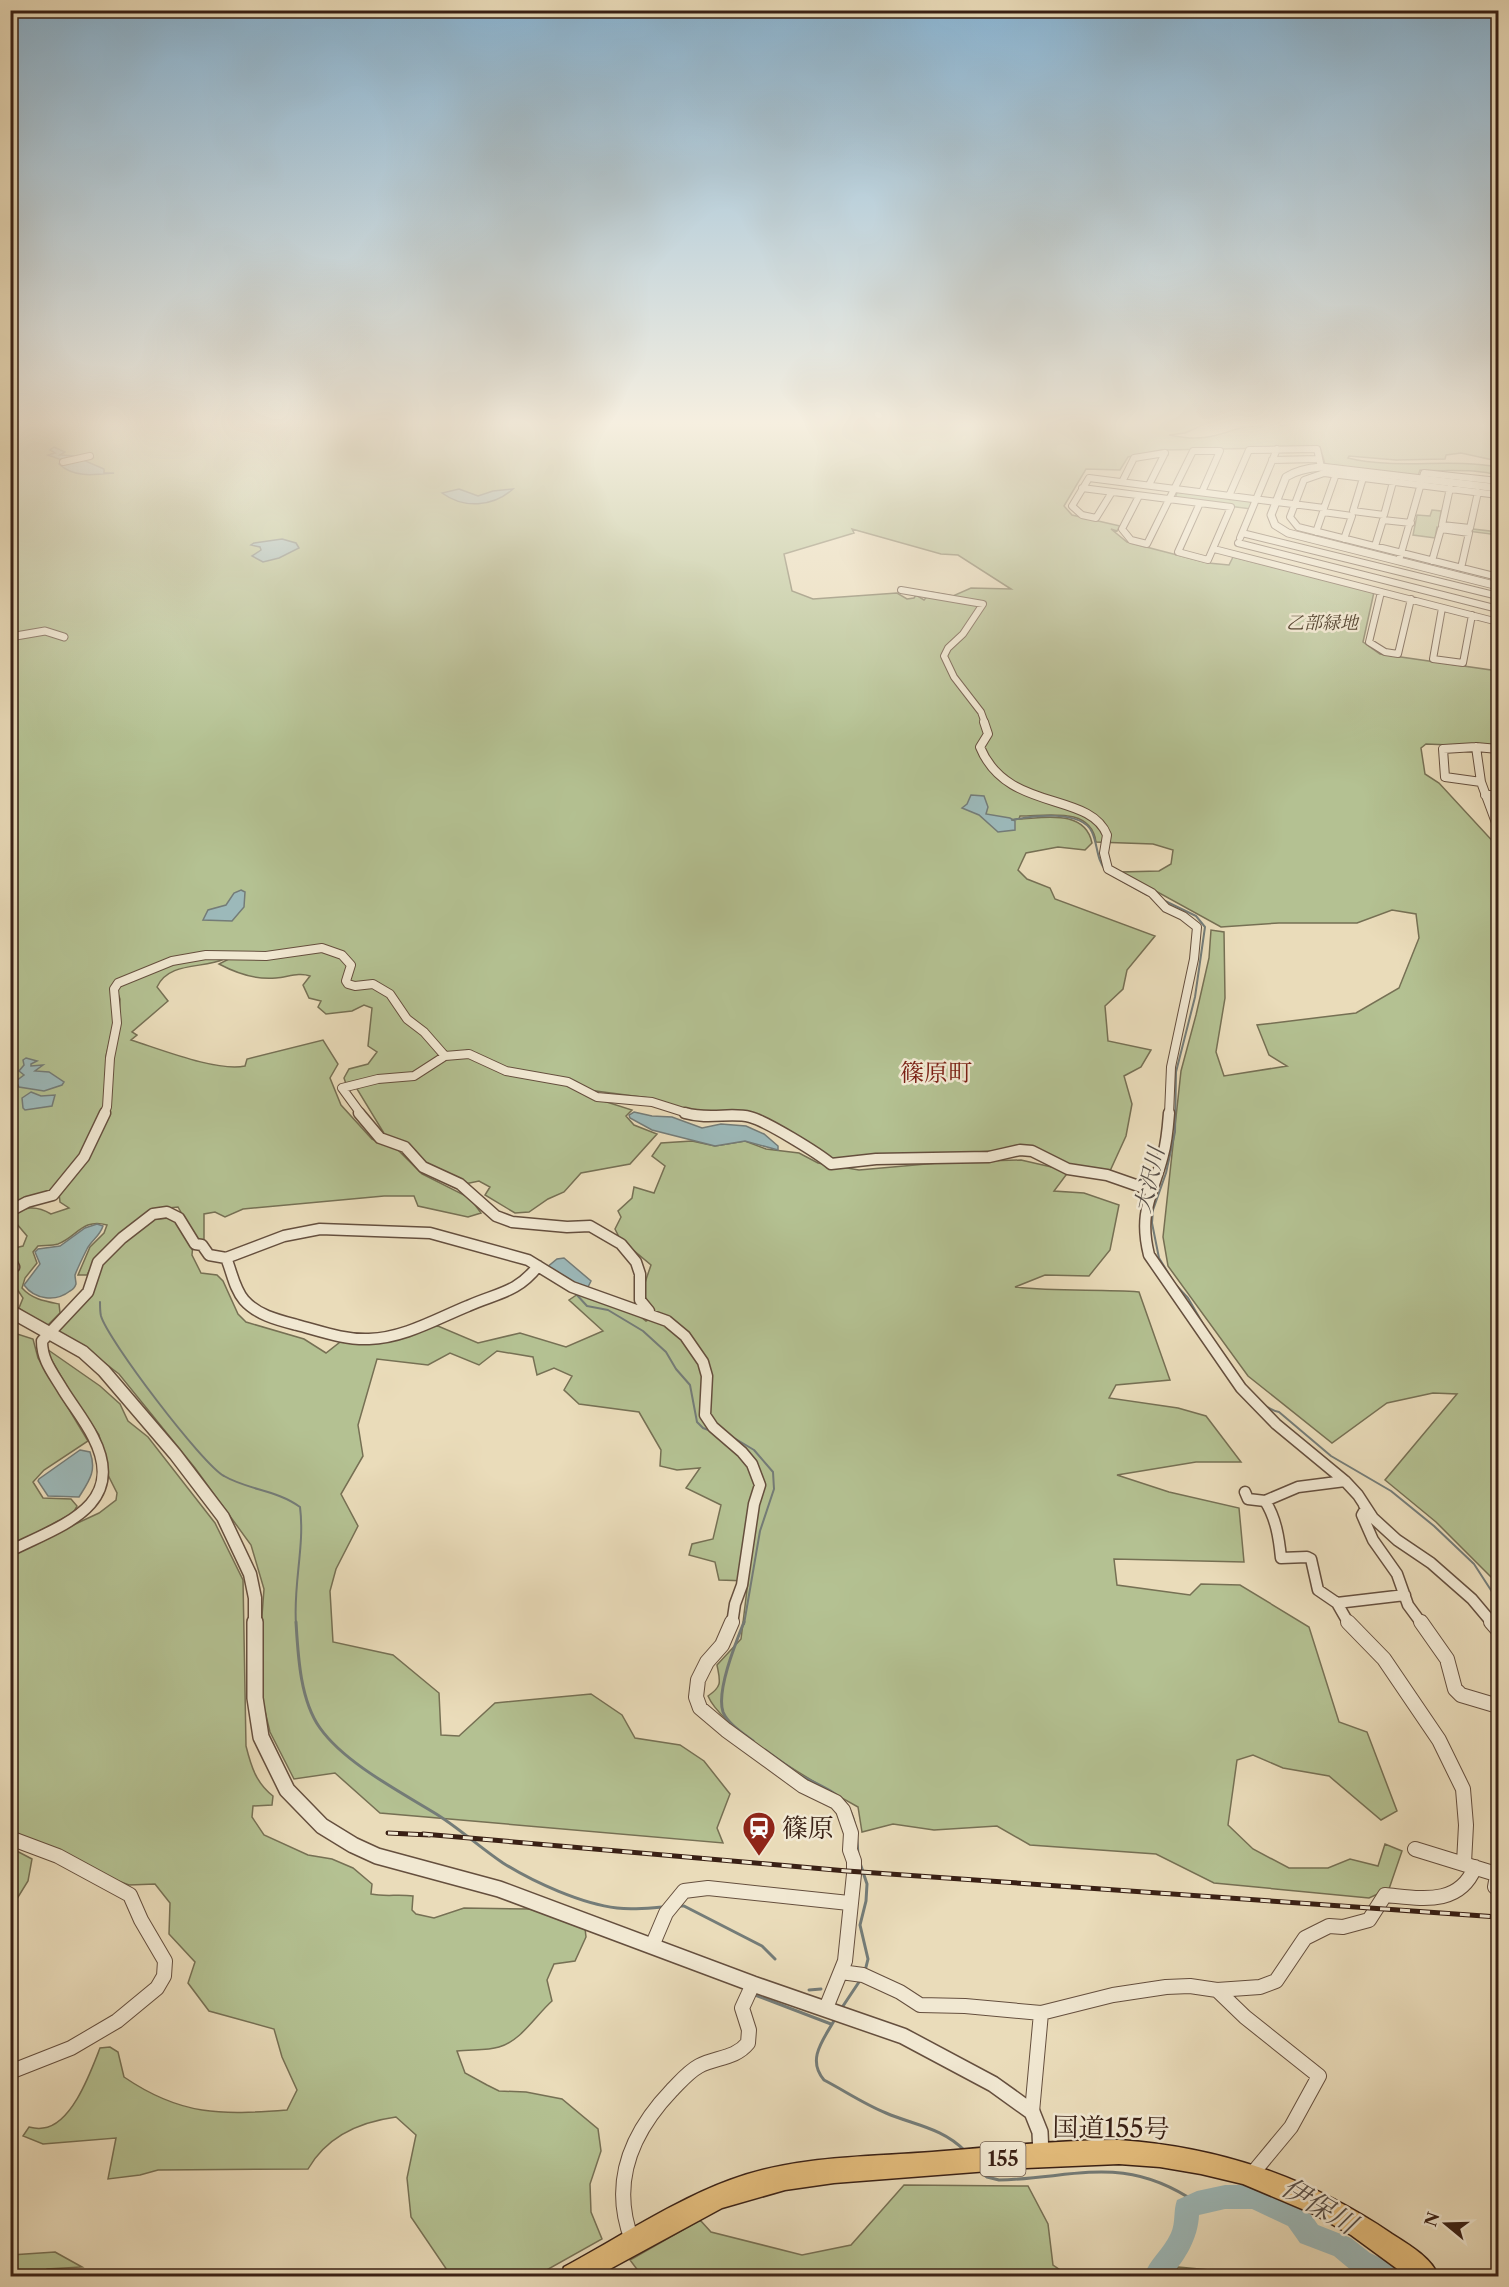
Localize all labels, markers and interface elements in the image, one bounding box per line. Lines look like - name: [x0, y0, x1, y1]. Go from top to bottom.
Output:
- park label: 乙部緑地: [1286, 612, 1360, 634]
- district label: 篠原町: [900, 1058, 972, 1087]
- water label: 大沢川: [1129, 1143, 1171, 1215]
- station icon: 篠原: [741, 1810, 777, 1857]
- place label: 篠原: [782, 1812, 834, 1844]
- street label: 国道155号: [1052, 2111, 1170, 2145]
- road number: 155: [980, 2142, 1026, 2176]
- water label: 伊保川: [1276, 2171, 1365, 2242]
- north arrow: [1416, 2194, 1476, 2254]
- text: N: [1420, 2209, 1444, 2229]

